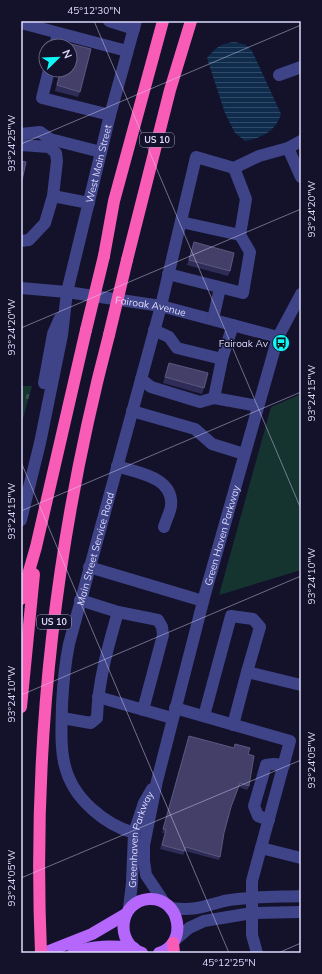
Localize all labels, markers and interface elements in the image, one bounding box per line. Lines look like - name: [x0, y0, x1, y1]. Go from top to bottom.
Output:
- text: 45°12'30"N: [67, 4, 121, 17]
- north arrow: [38, 38, 78, 78]
- text: N: [59, 48, 75, 61]
- text: 93°24'25"W: [5, 115, 18, 171]
- street label: West Main Street: [83, 123, 115, 204]
- road number: US 10: [140, 133, 174, 147]
- text: 93°24'20"W: [305, 181, 318, 237]
- street label: Fairoak Avenue: [114, 293, 187, 319]
- text: 93°24'20"W: [5, 299, 18, 355]
- bus stop icon: Fairoak Av: [271, 333, 291, 353]
- place label: Fairoak Av: [219, 337, 269, 350]
- text: 93°24'15"W: [305, 365, 318, 421]
- text: 93°24'15"W: [5, 483, 18, 539]
- street label: Green Haven Parkway: [202, 483, 243, 587]
- street label: Main Street Service Road: [74, 491, 117, 607]
- text: 93°24'10"W: [305, 548, 318, 604]
- road number: US 10: [37, 615, 71, 629]
- text: 93°24'10"W: [5, 666, 18, 722]
- text: 93°24'05"W: [305, 732, 318, 788]
- street label: Greenhaven Parkway: [125, 788, 157, 889]
- text: 93°24'05"W: [5, 850, 18, 906]
- text: 45°12'25"N: [202, 956, 256, 969]

